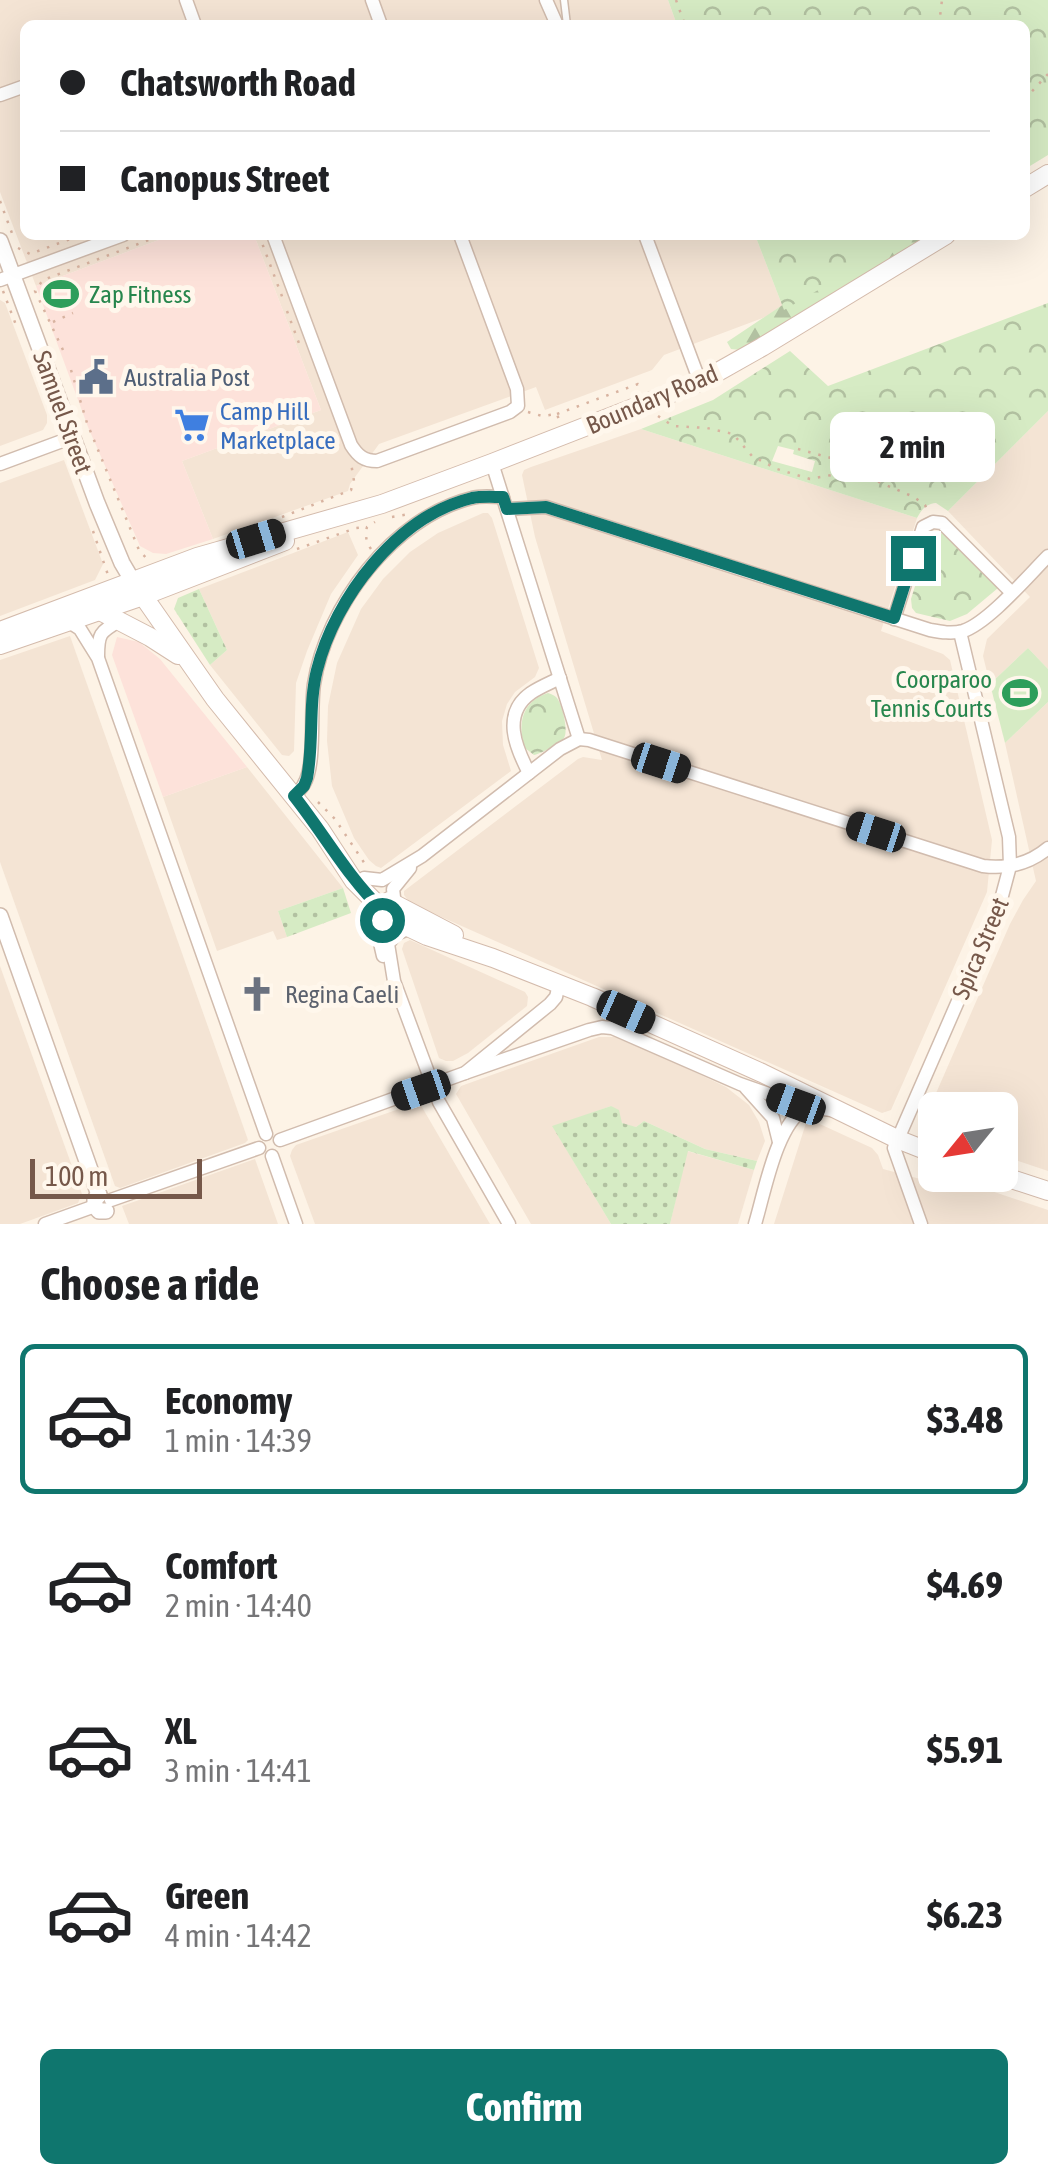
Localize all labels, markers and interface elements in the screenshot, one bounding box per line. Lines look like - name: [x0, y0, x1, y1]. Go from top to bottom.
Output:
- text: Chatsworth Road: [120, 61, 356, 104]
- text: Canopus Street: [120, 157, 329, 200]
- sports icon: Zap Fitness: [42, 275, 80, 313]
- place label: Zap Fitness: [89, 280, 191, 308]
- street label: Samuel Street: [28, 347, 98, 477]
- public building icon: Australia Post: [77, 358, 115, 396]
- street label: Boundary Road: [582, 359, 722, 439]
- place label: Australia Post: [124, 363, 250, 391]
- place label: Camp Hill Marketplace: [220, 397, 336, 454]
- supermarket icon: Camp Hill Marketplace: [173, 406, 211, 444]
- callout: 2 min: [830, 413, 996, 483]
- text: 2 min: [880, 428, 945, 465]
- car: [223, 516, 289, 562]
- route end: [891, 536, 936, 581]
- place label: Coorparoo Tennis Courts: [871, 665, 992, 722]
- sports icon: Coorparoo Tennis Courts: [1001, 674, 1039, 712]
- car: [628, 739, 694, 787]
- car: [843, 808, 909, 856]
- street label: Spica Street: [946, 893, 1014, 1003]
- route start: [360, 898, 405, 943]
- church icon: Regina Caeli: [238, 975, 276, 1013]
- place label: Regina Caeli: [285, 980, 399, 1008]
- car: [592, 986, 660, 1038]
- car: [388, 1066, 454, 1114]
- car: [763, 1080, 829, 1128]
- north arrow: [918, 1092, 1018, 1192]
- map controls: [918, 1092, 1018, 1192]
- scale bar: [30, 1154, 202, 1198]
- text: 100 m: [45, 1160, 108, 1192]
- text: Choose a ride: [40, 1258, 259, 1310]
- icon: car: [45, 1374, 135, 1464]
- text: Economy: [165, 1379, 292, 1422]
- text: $3.48: [927, 1398, 1003, 1441]
- text: 1 min · 14:39: [165, 1422, 312, 1459]
- icon: car: [45, 1539, 135, 1629]
- text: Comfort: [165, 1544, 277, 1587]
- text: $4.69: [927, 1563, 1003, 1606]
- text: 2 min · 14:40: [165, 1587, 312, 1624]
- icon: car: [45, 1704, 135, 1794]
- text: XL: [165, 1709, 197, 1752]
- text: $5.91: [927, 1728, 1003, 1771]
- text: 3 min · 14:41: [165, 1752, 312, 1789]
- icon: car: [45, 1869, 135, 1959]
- text: Green: [165, 1874, 249, 1917]
- text: $6.23: [927, 1893, 1003, 1936]
- text: 4 min · 14:42: [165, 1917, 312, 1954]
- button: Confirm: [40, 2049, 1008, 2164]

